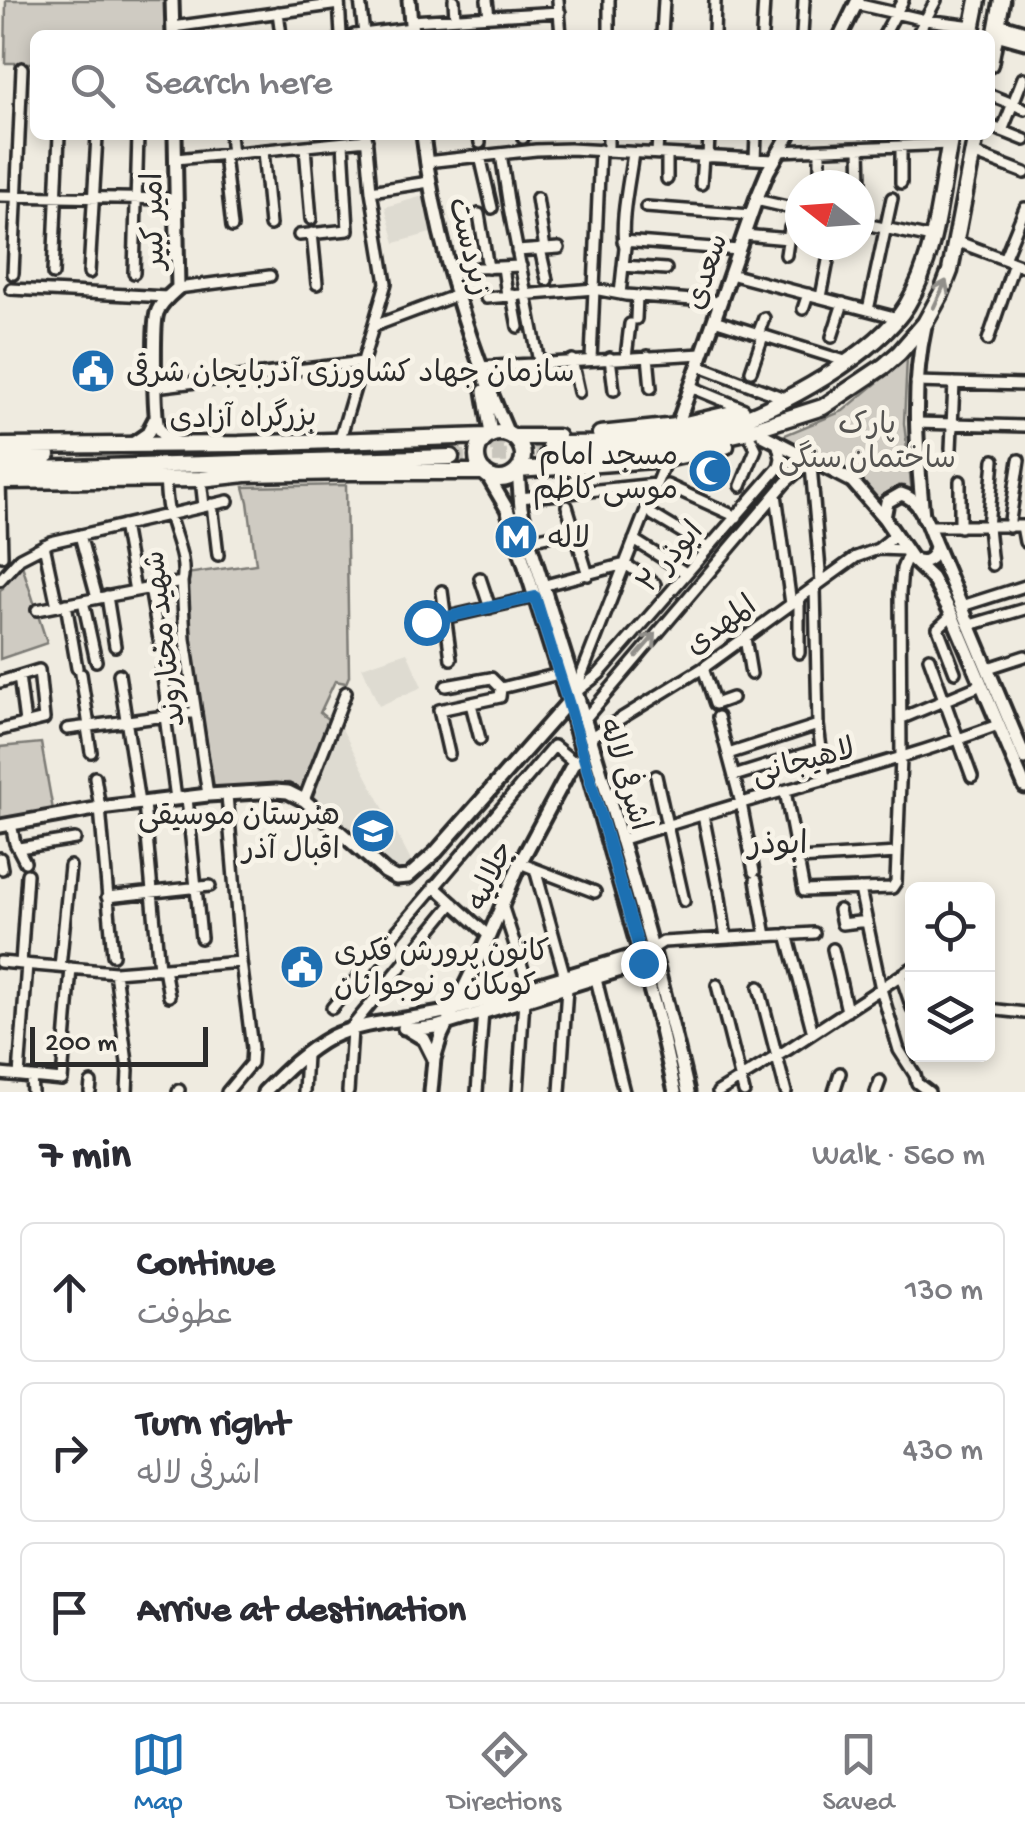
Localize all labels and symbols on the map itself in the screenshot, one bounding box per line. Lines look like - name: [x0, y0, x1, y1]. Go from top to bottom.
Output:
- north arrow: [785, 170, 875, 260]
- street label: امیر کبیر: [138, 172, 175, 273]
- street label: زبردست: [438, 195, 496, 300]
- street label: سعدی: [680, 230, 739, 315]
- one-way arrow: [931, 280, 950, 310]
- public building icon: سازمان جهاد کشاورزی آذربایجان شرقی: [70, 348, 116, 394]
- place label: سازمان جهاد کشاورزی آذربایجان شرقی: [126, 353, 575, 393]
- street label: بزرگراه آزادی: [169, 398, 317, 439]
- park label: پارک ساختمان سنگی: [778, 410, 956, 479]
- place label: مسجد امام موسی کاظم: [533, 441, 678, 510]
- mosque icon: مسجد امام موسی کاظم: [687, 448, 733, 494]
- metro station icon: لاله: [493, 514, 539, 560]
- street label: ابوذر ۲: [632, 516, 713, 602]
- place label: لاله: [548, 524, 590, 559]
- street label: شهید مختاروند: [139, 548, 196, 729]
- street label: المهدی: [680, 590, 765, 665]
- route start: [404, 600, 450, 646]
- one-way arrow: [635, 633, 658, 658]
- street label: اشرفی لاله: [588, 713, 661, 836]
- street label: لاهیجانی: [749, 734, 860, 795]
- place label: هنرستان موسیقی اقبال آذر: [138, 801, 340, 870]
- school or university icon: هنرستان موسیقی اقبال آذر: [350, 808, 396, 854]
- district label: ابوذر: [745, 828, 808, 866]
- street label: جلالیه: [462, 837, 524, 917]
- place label: کانون پرورش فکرى کوىکان و نوجوانان: [334, 937, 550, 1006]
- route end: [621, 941, 667, 987]
- public building icon: کانون پرورش فکرى کوىکان و نوجوانان: [279, 944, 325, 990]
- scale bar: [30, 1022, 208, 1066]

